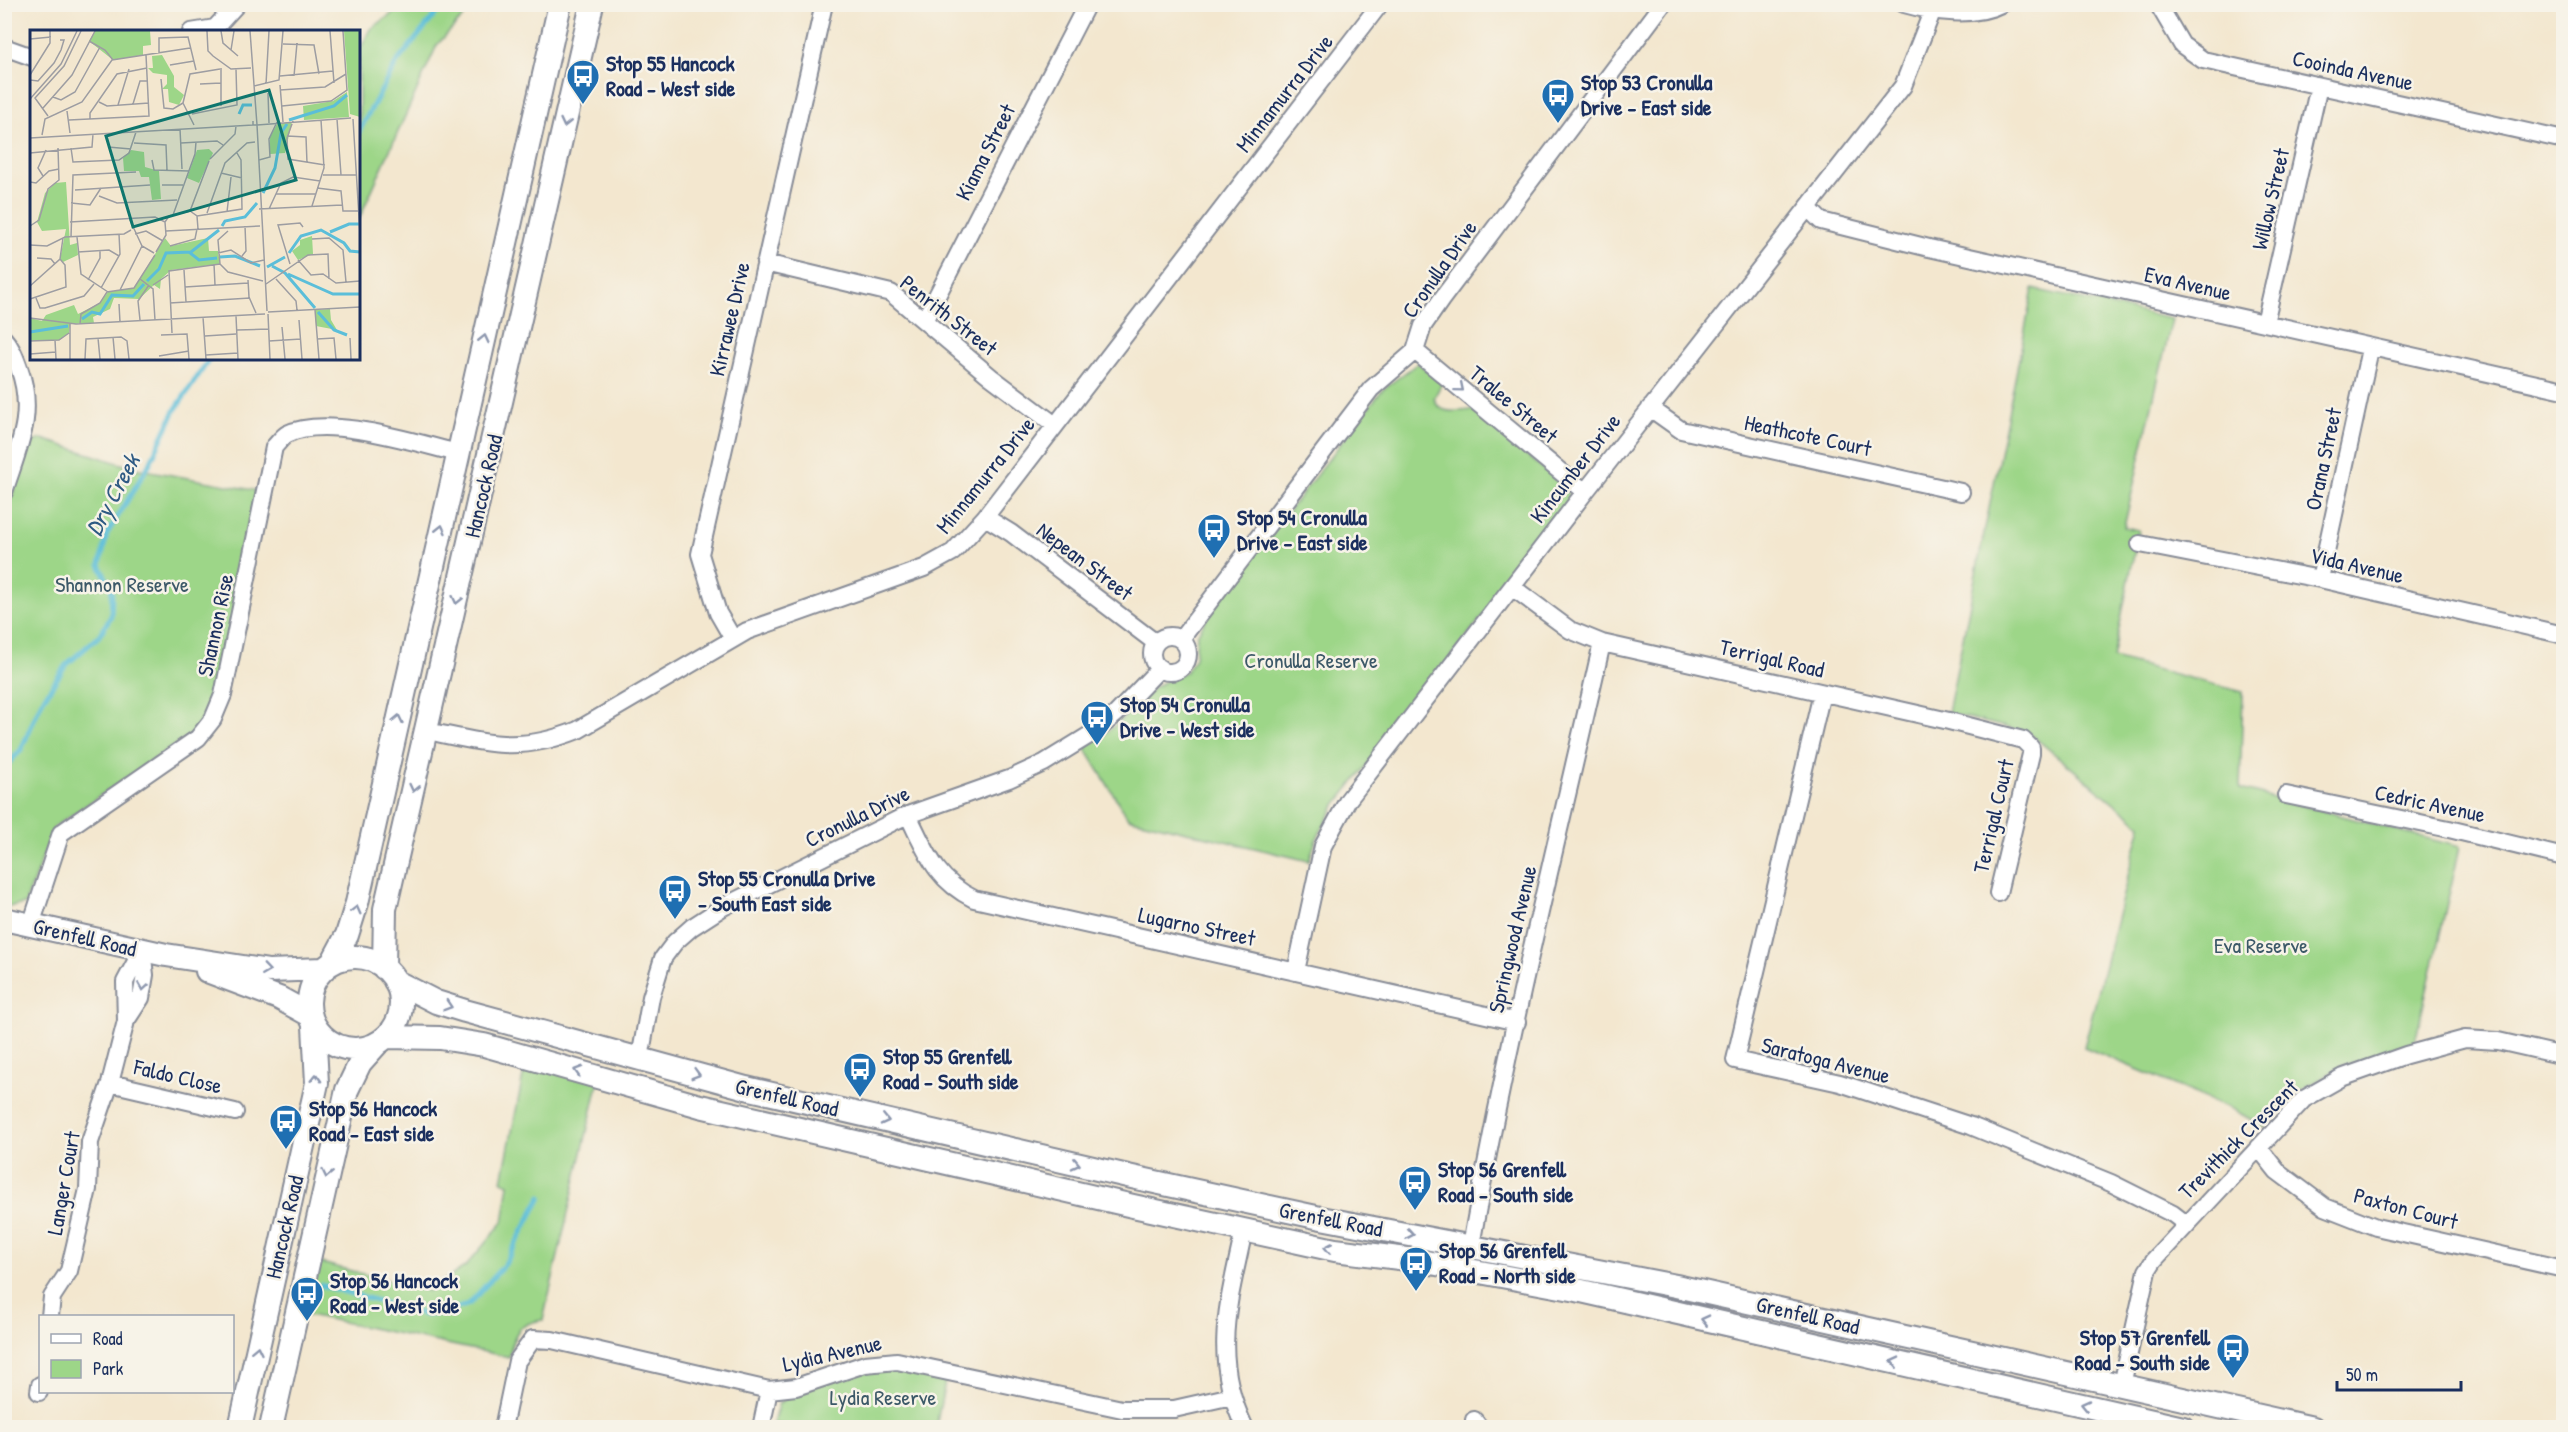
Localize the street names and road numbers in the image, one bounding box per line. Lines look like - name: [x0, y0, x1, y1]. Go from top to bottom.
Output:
- street label: Minnamurra Drive: [1228, 28, 1340, 158]
- street label: Cooinda Avenue: [2290, 43, 2416, 97]
- street label: Kiama Street: [948, 98, 1022, 206]
- street label: Willow Street: [2244, 145, 2296, 253]
- street label: Cronulla Drive: [1394, 214, 1484, 324]
- street label: Eva Avenue: [2142, 258, 2234, 308]
- street label: Kirrawee Drive: [701, 259, 757, 379]
- street label: Penrith Street: [894, 268, 1004, 363]
- street label: Tralee Street: [1463, 358, 1565, 450]
- street label: Orana Street: [2297, 405, 2349, 513]
- street label: Kincumber Drive: [1523, 407, 1627, 529]
- street label: Heathcote Court: [1742, 407, 1875, 463]
- street label: Minnamurra Drive: [929, 410, 1042, 540]
- street label: Hancock Road: [457, 431, 510, 541]
- street label: Nepean Street: [1031, 515, 1140, 607]
- street label: Vida Avenue: [2307, 540, 2407, 590]
- street label: Shannon Rise: [190, 571, 241, 679]
- street label: Terrigal Road: [1717, 631, 1828, 685]
- street label: Terrigal Court: [1965, 756, 2021, 876]
- street label: Cedric Avenue: [2372, 777, 2488, 829]
- street label: Cronulla Drive: [800, 778, 914, 854]
- street label: Springwood Avenue: [1481, 862, 1544, 1015]
- street label: Lugarno Street: [1136, 899, 1259, 953]
- street label: Grenfell Road: [30, 911, 140, 964]
- street label: Saratoga Avenue: [1759, 1030, 1894, 1091]
- street label: Faldo Close: [130, 1051, 225, 1101]
- street label: Grenfell Road: [732, 1071, 842, 1124]
- street label: Trevithick Crescent: [2171, 1072, 2305, 1206]
- street label: Langer Court: [39, 1128, 87, 1237]
- street label: Hancock Road: [258, 1172, 311, 1282]
- street label: Paxton Court: [2351, 1180, 2462, 1236]
- street label: Grenfell Road: [1277, 1194, 1386, 1244]
- street label: Grenfell Road: [1753, 1289, 1863, 1342]
- street label: Lydia Avenue: [780, 1327, 885, 1379]

